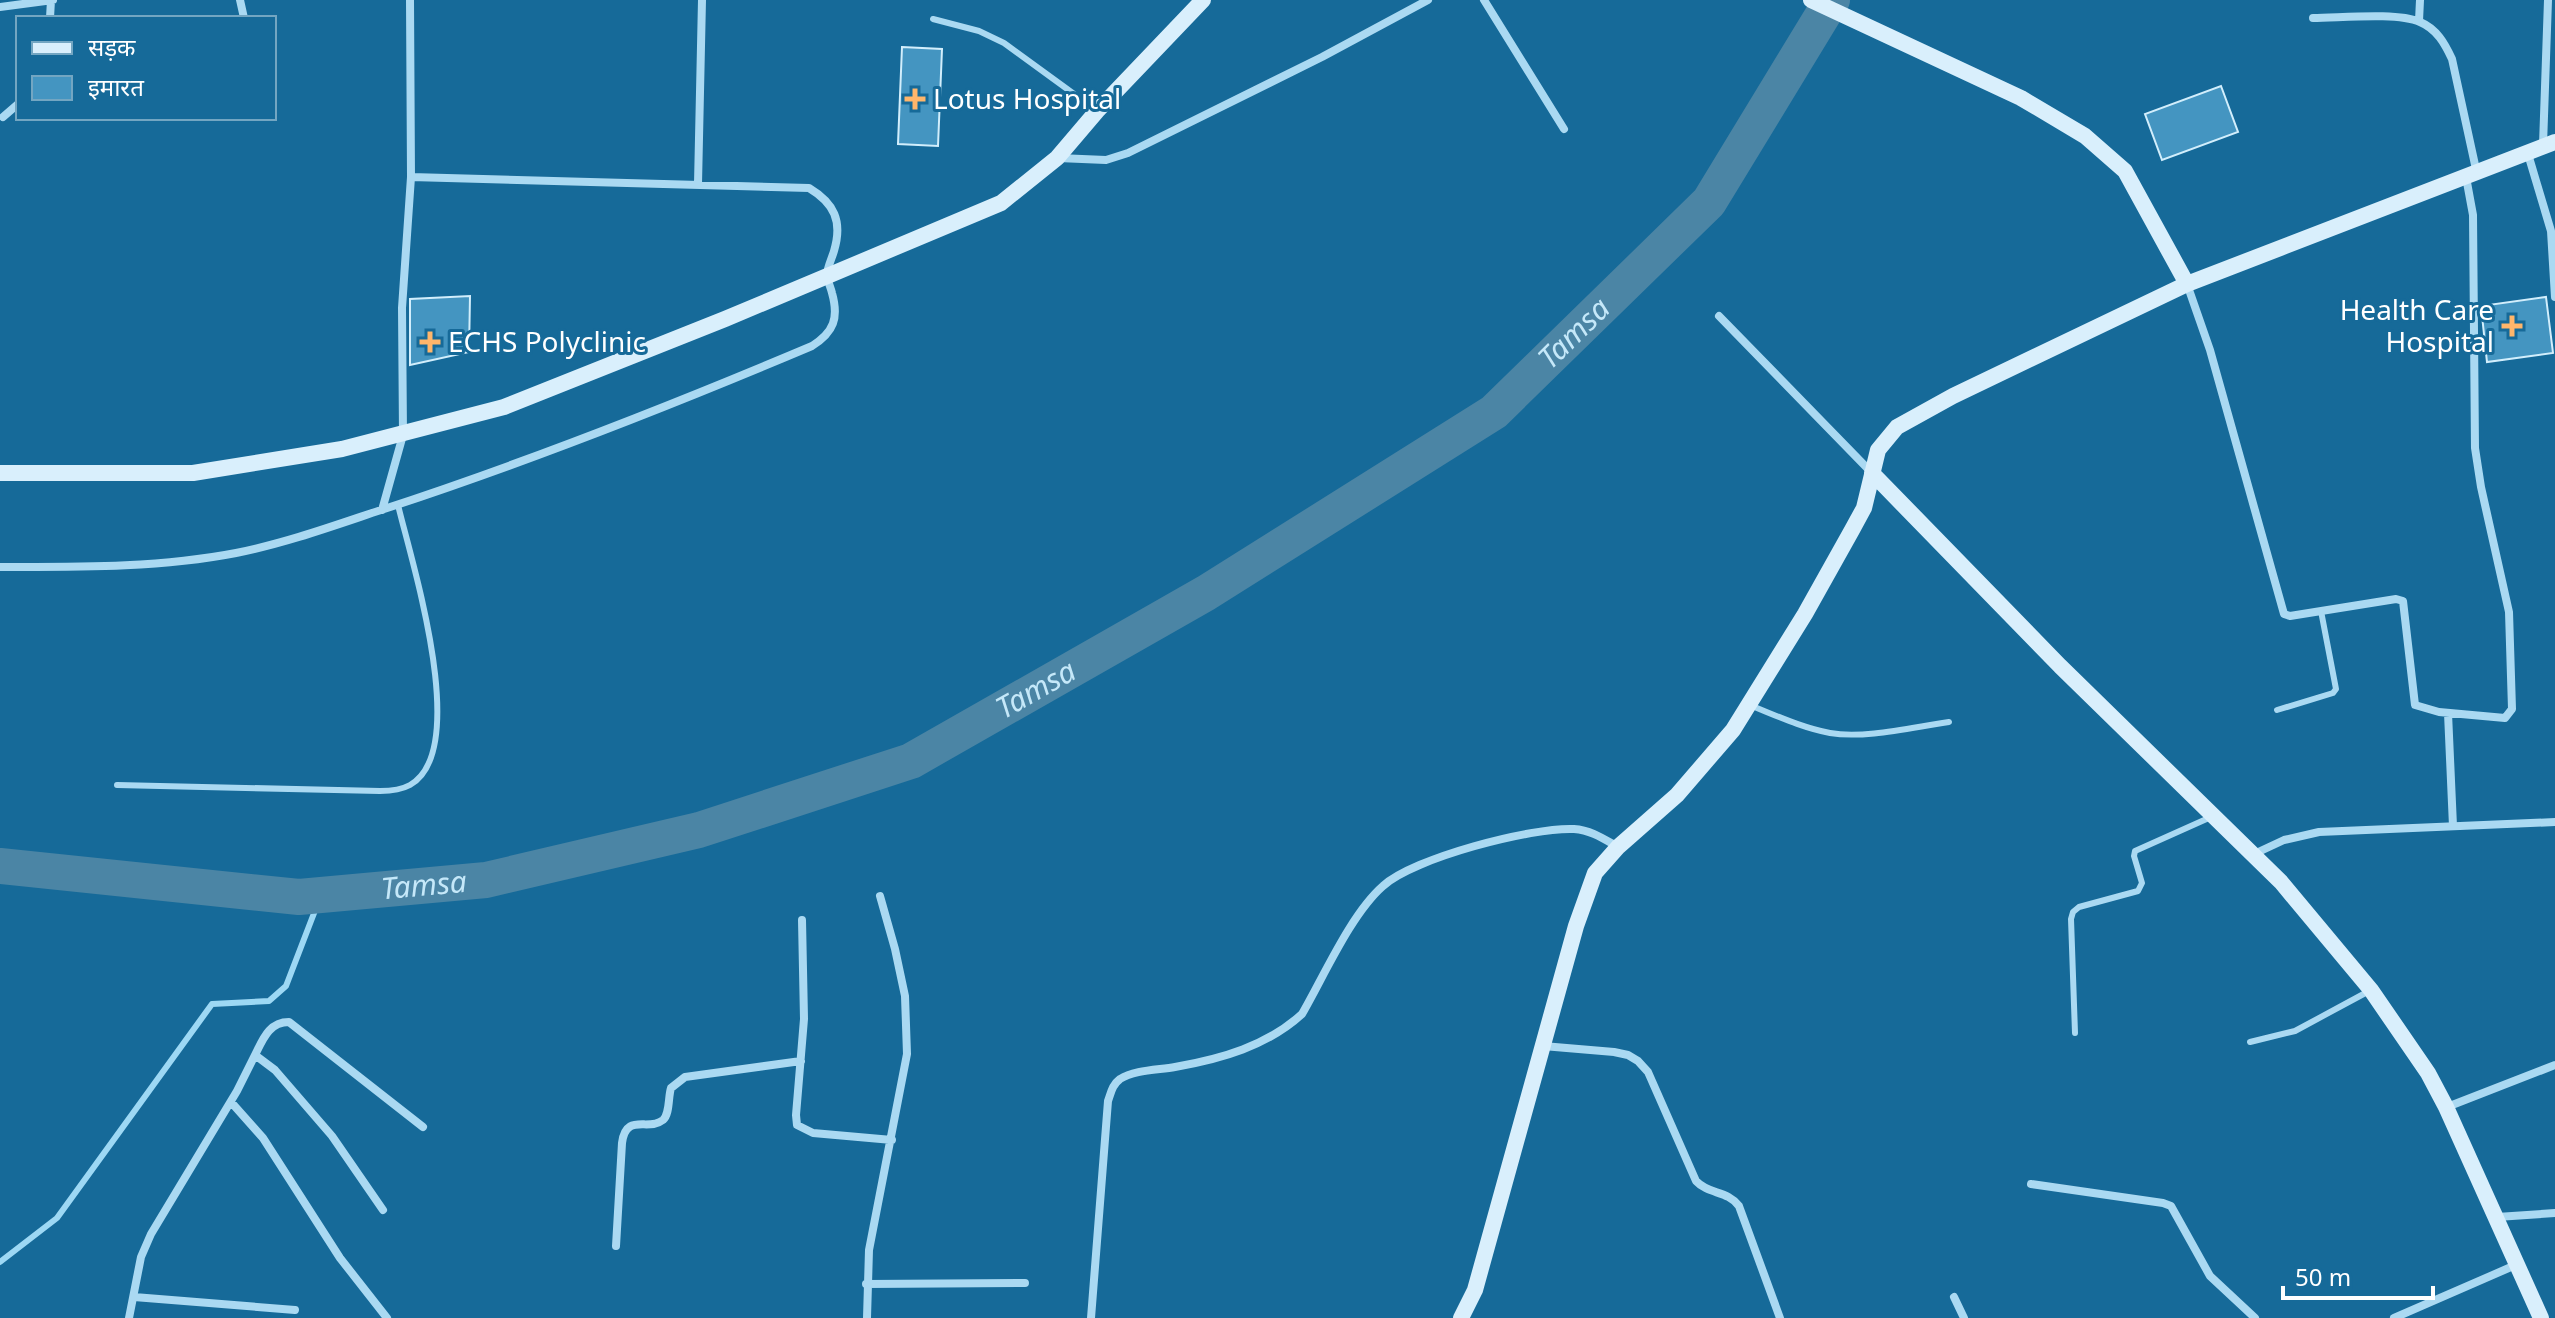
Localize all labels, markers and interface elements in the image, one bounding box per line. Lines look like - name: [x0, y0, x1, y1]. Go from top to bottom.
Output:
- legend: [16, 16, 276, 120]
- text: सड़क: [88, 30, 136, 63]
- text: इमारत: [88, 70, 145, 103]
- place label: Lotus Hospital: [933, 79, 1121, 117]
- marker: Lotus Hospital: [904, 88, 926, 110]
- water label: Tamsa: [1528, 288, 1618, 377]
- place label: Health Care Hospital: [2340, 290, 2494, 360]
- marker: Health Care Hospital: [2501, 315, 2523, 337]
- place label: ECHS Polyclinic: [448, 322, 646, 360]
- marker: ECHS Polyclinic: [419, 331, 441, 353]
- water label: Tamsa: [988, 649, 1083, 728]
- water label: Tamsa: [379, 860, 468, 908]
- scale bar: [2283, 1250, 2433, 1300]
- text: 50 m: [2295, 1260, 2351, 1293]

